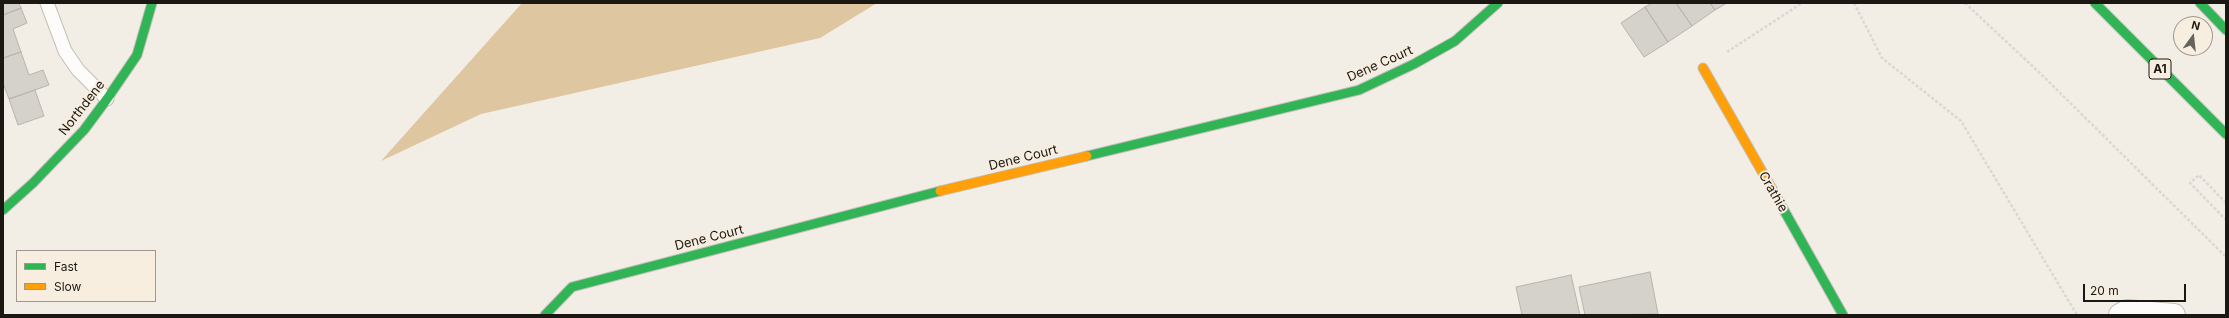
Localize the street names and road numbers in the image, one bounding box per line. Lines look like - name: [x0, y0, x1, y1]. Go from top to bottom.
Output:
- street label: Dene Court: [1345, 43, 1415, 85]
- road number: A1: [2149, 59, 2171, 79]
- street label: Northdene: [56, 77, 108, 139]
- street label: Dene Court: [987, 142, 1059, 174]
- street label: Crathie: [1755, 169, 1791, 215]
- street label: Dene Court: [673, 222, 745, 254]

